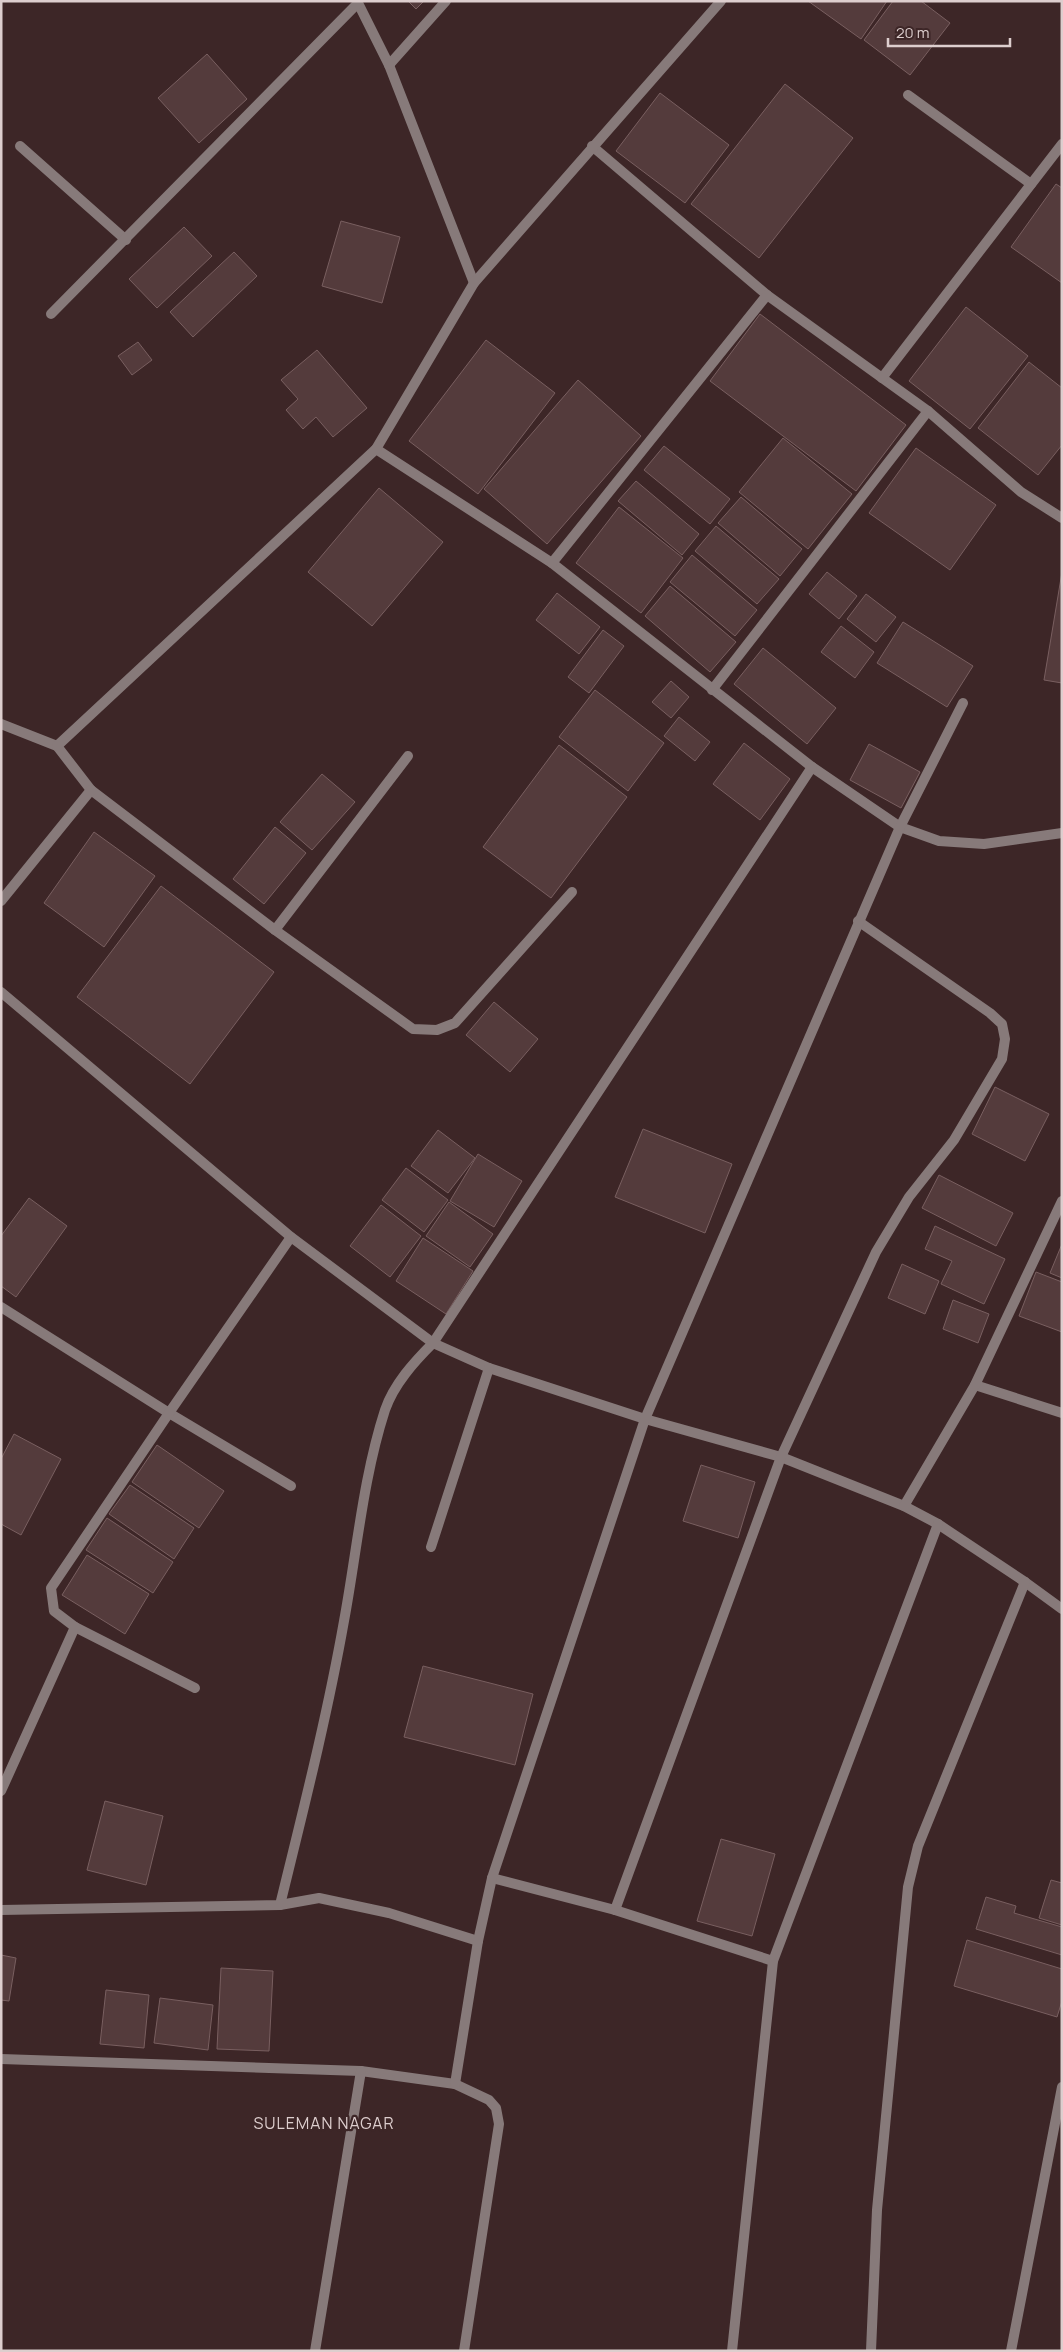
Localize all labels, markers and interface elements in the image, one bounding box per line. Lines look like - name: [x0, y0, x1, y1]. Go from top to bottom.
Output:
- scale bar: [888, 15, 1010, 47]
- text: 20 m: [896, 22, 929, 43]
- district label: SULEMAN NAGAR: [253, 2112, 395, 2134]

